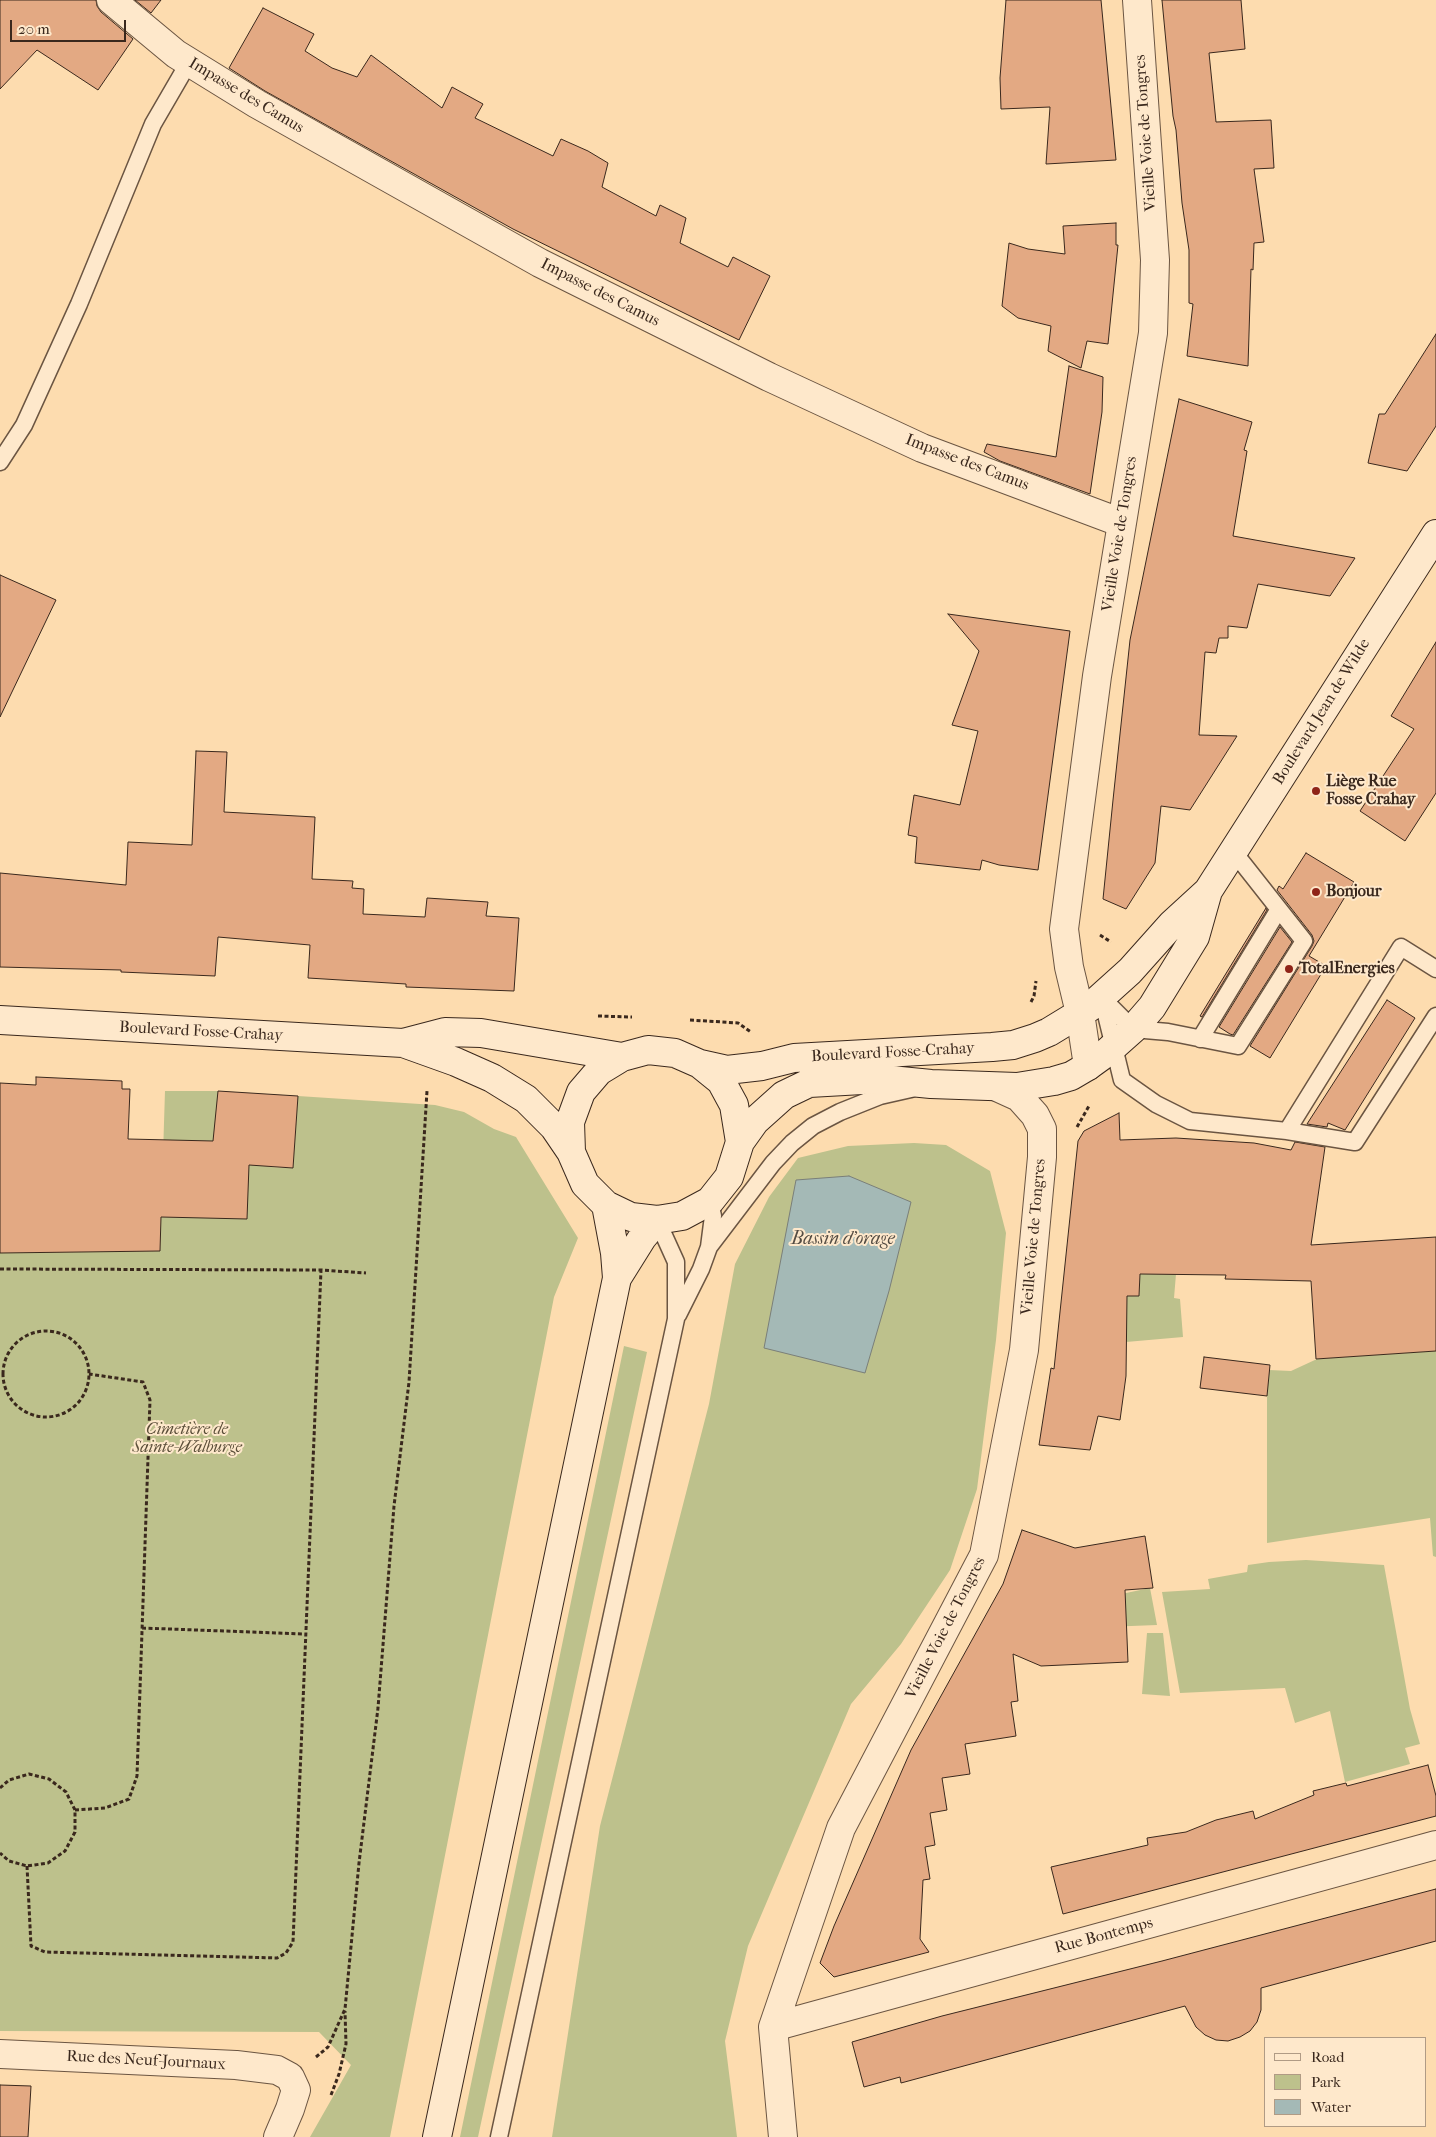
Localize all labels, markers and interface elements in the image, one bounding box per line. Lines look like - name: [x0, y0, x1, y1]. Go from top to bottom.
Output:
- scale bar: [12, 10, 129, 42]
- text: 20 m: [18, 20, 50, 38]
- street label: Impasse des Camus: [185, 54, 307, 138]
- street label: Vieille Voie de Tongres: [1131, 54, 1161, 212]
- street label: Impasse des Camus: [537, 255, 663, 331]
- street label: Impasse des Camus: [902, 431, 1032, 495]
- street label: Vieille Voie de Tongres: [1098, 455, 1142, 613]
- street label: Boulevard Jean de Wilde: [1269, 635, 1375, 789]
- place label: Liège Rue Fosse Crahay: [1326, 772, 1415, 810]
- marker: Liège Rue Fosse Crahay: [1310, 785, 1322, 797]
- place label: Bonjour: [1326, 882, 1382, 902]
- marker: Bonjour: [1310, 886, 1322, 898]
- place label: TotalEnergies: [1299, 959, 1395, 979]
- marker: TotalEnergies: [1283, 963, 1295, 975]
- street label: Boulevard Fosse-Crahay: [119, 1018, 283, 1046]
- street label: Boulevard Fosse-Crahay: [811, 1039, 975, 1067]
- street label: Vieille Voie de Tongres: [1018, 1158, 1050, 1316]
- water label: Bassin d'orage: [791, 1229, 895, 1251]
- park label: Cimetière de Sainte-Walburge: [132, 1420, 242, 1458]
- street label: Vieille Voie de Tongres: [902, 1554, 990, 1702]
- street label: Rue Bontemps: [1053, 1914, 1155, 1958]
- legend: [1264, 2037, 1426, 2127]
- street label: Rue des Neuf-Journaux: [66, 2047, 226, 2075]
- text: Road: [1311, 2048, 1344, 2066]
- text: Park: [1311, 2073, 1341, 2091]
- text: Water: [1311, 2098, 1351, 2116]

